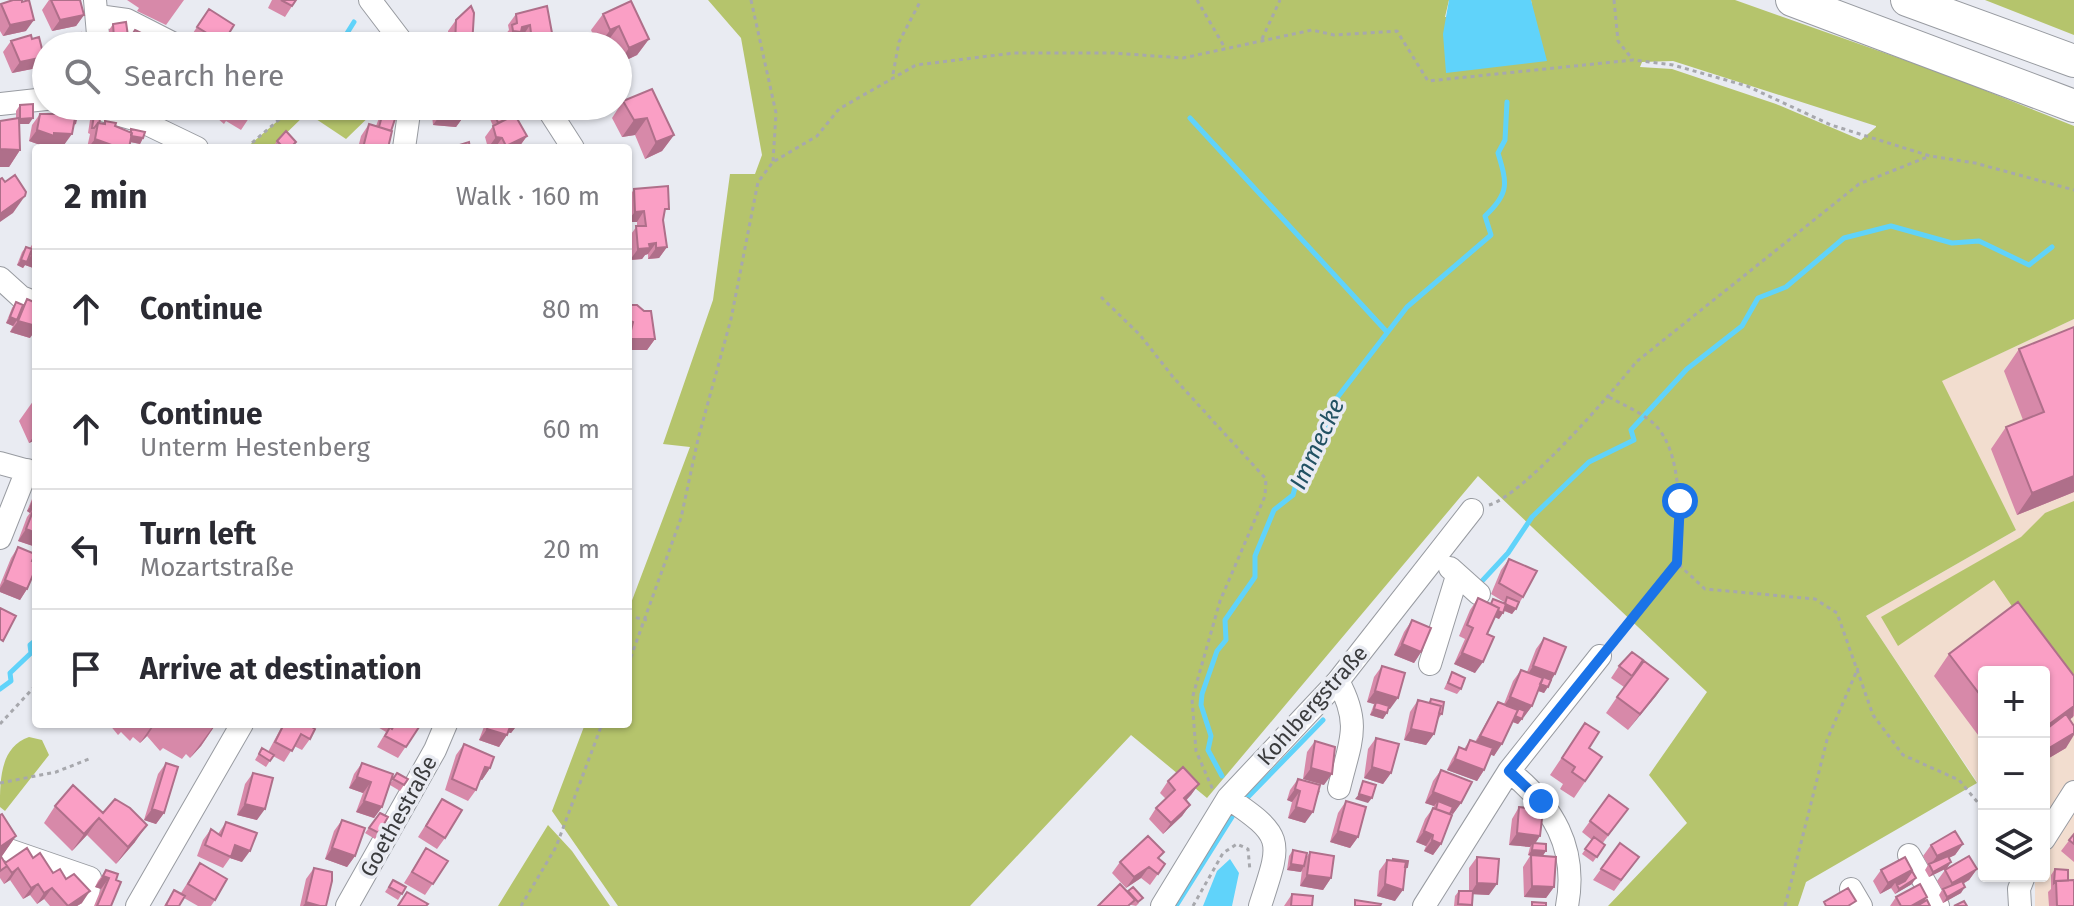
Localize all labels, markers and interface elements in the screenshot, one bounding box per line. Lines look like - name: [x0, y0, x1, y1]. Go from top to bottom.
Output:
- search box: [32, 32, 632, 120]
- icon: search: [60, 54, 104, 98]
- text: Search here: [124, 58, 284, 94]
- text: 2 min: [64, 176, 148, 217]
- text: Walk · 160 m: [456, 181, 600, 212]
- icon: ahead: [64, 287, 108, 331]
- text: Continue: [140, 291, 263, 327]
- text: 80 m: [542, 294, 600, 325]
- water label: Immecke: [1284, 394, 1350, 494]
- text: Continue: [140, 396, 263, 432]
- icon: ahead: [64, 407, 108, 451]
- text: 60 m: [542, 414, 600, 445]
- text: Unterm Hestenberg: [140, 432, 370, 463]
- route start: [1662, 483, 1698, 519]
- text: Turn left: [140, 516, 256, 552]
- icon: left: [64, 527, 108, 571]
- text: 20 m: [543, 534, 600, 565]
- text: Mozartstraße: [140, 552, 294, 583]
- street label: Kohlbergstraße: [1251, 640, 1373, 771]
- icon: arrive: [64, 647, 108, 691]
- text: Arrive at destination: [140, 651, 422, 687]
- map controls: [1978, 666, 2050, 882]
- button: +: [1978, 666, 2050, 738]
- button: −: [1978, 738, 2050, 810]
- street label: Goethestraße: [354, 751, 443, 882]
- route end: [1523, 783, 1559, 819]
- button: layers: [1978, 810, 2050, 882]

